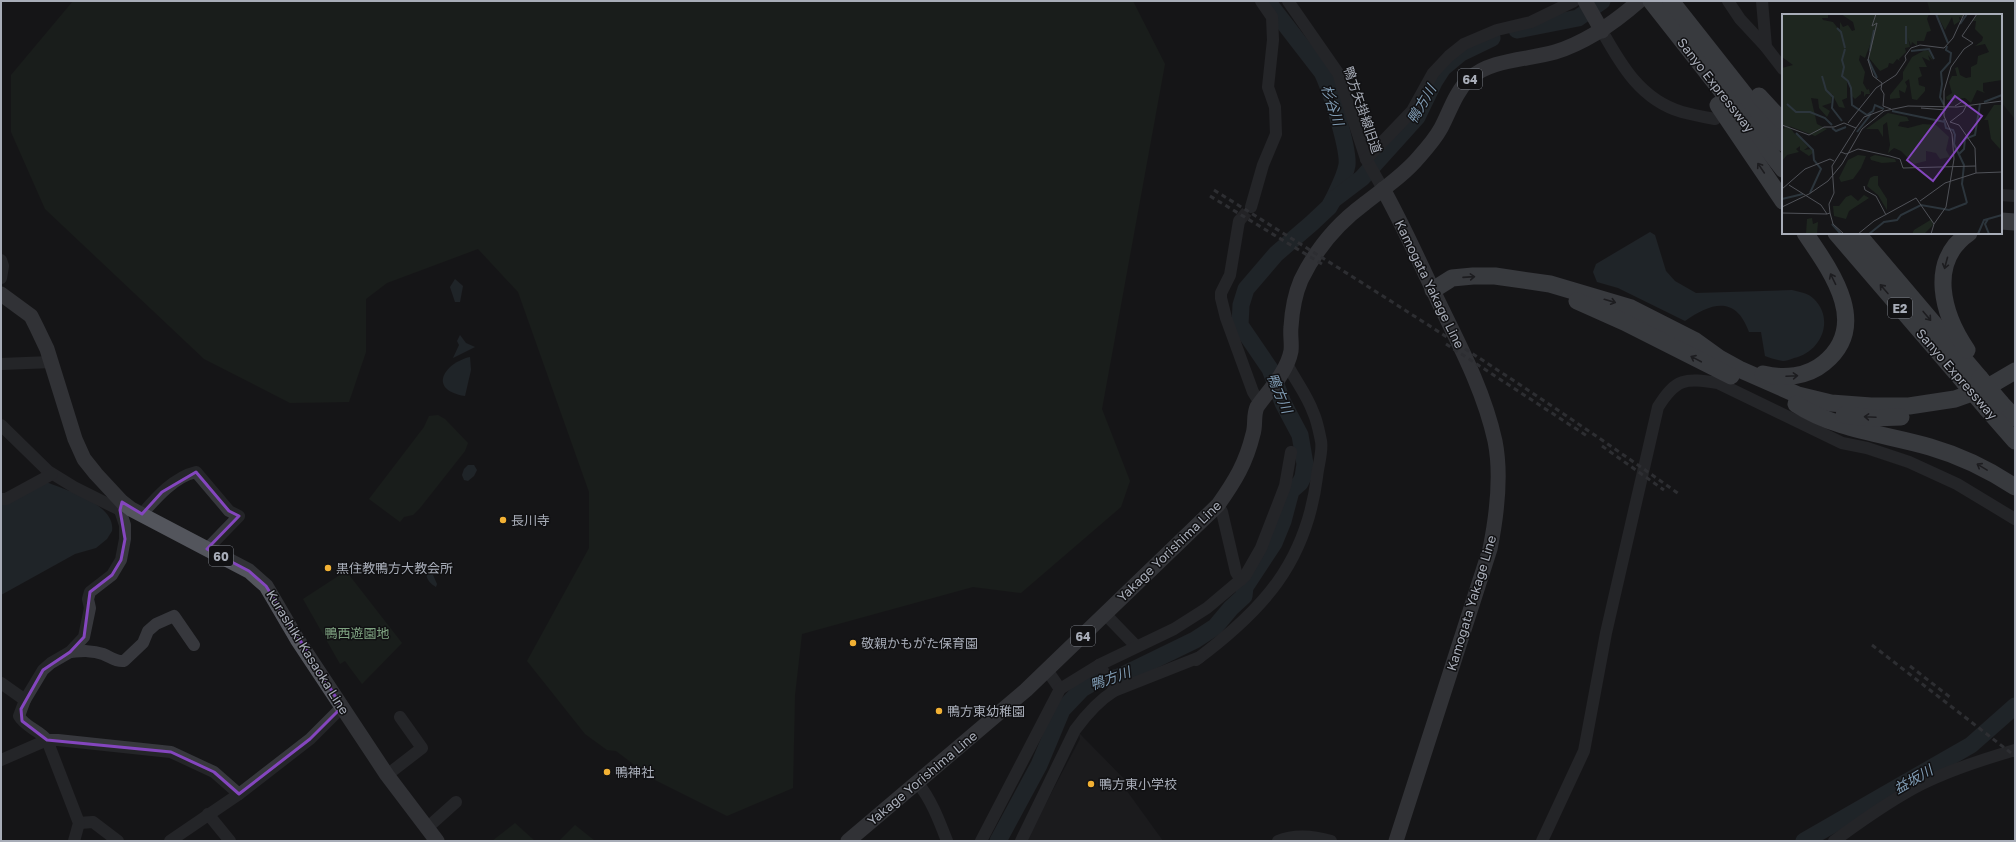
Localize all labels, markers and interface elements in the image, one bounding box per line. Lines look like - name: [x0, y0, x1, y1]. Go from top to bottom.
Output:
- inset map: [1782, 14, 2002, 234]
- street label: Sanyo Expressway: [1674, 35, 1758, 136]
- street label: 鴨方矢掛線旧道: [1341, 64, 1385, 156]
- road number: 64: [1458, 69, 1482, 89]
- water label: 鴨方川: [1403, 80, 1440, 126]
- water label: 杉谷川: [1318, 82, 1348, 130]
- one-way arrow: [1757, 163, 1765, 174]
- street label: Kamogata Yakage Line: [1392, 217, 1468, 351]
- one-way arrow: [1942, 257, 1949, 270]
- one-way arrow: [1462, 273, 1475, 281]
- one-way arrow: [1829, 273, 1836, 285]
- one-way arrow: [1879, 284, 1888, 294]
- one-way arrow: [1603, 298, 1616, 306]
- road number: E2: [1888, 298, 1912, 318]
- one-way arrow: [1923, 311, 1932, 321]
- street label: Sanyo Expressway: [1913, 325, 2001, 423]
- one-way arrow: [1690, 355, 1702, 362]
- water label: 鴨方川: [1264, 370, 1297, 417]
- one-way arrow: [1785, 372, 1798, 380]
- one-way arrow: [1864, 414, 1877, 421]
- one-way arrow: [1976, 463, 1988, 471]
- street label: Yakage Yorishima Line: [1114, 497, 1224, 605]
- place label: 長川寺: [511, 512, 550, 528]
- marker: 長川寺: [498, 515, 508, 525]
- street label: Kamogata Yakage Line: [1443, 533, 1499, 673]
- road number: 60: [209, 546, 233, 566]
- place label: 黒住教鴨方大教会所: [336, 560, 453, 576]
- marker: 黒住教鴨方大教会所: [323, 563, 333, 573]
- street label: Kurashiki Kasaoka Line: [263, 587, 353, 717]
- park label: 鴨西遊園地: [324, 625, 390, 641]
- road number: 64: [1071, 626, 1095, 646]
- place label: 敬親かもがた保育園: [861, 635, 978, 651]
- marker: 敬親かもがた保育園: [848, 638, 858, 648]
- water label: 鴨方川: [1087, 662, 1135, 693]
- place label: 鴨方東幼稚園: [947, 703, 1025, 719]
- marker: 鴨方東幼稚園: [934, 706, 944, 716]
- street label: Yakage Yorishima Line: [864, 727, 980, 829]
- water label: 益坂川: [1891, 760, 1937, 797]
- place label: 鴨神社: [615, 764, 654, 780]
- marker: 鴨神社: [602, 767, 612, 777]
- place label: 鴨方東小学校: [1099, 776, 1177, 792]
- marker: 鴨方東小学校: [1086, 779, 1096, 789]

